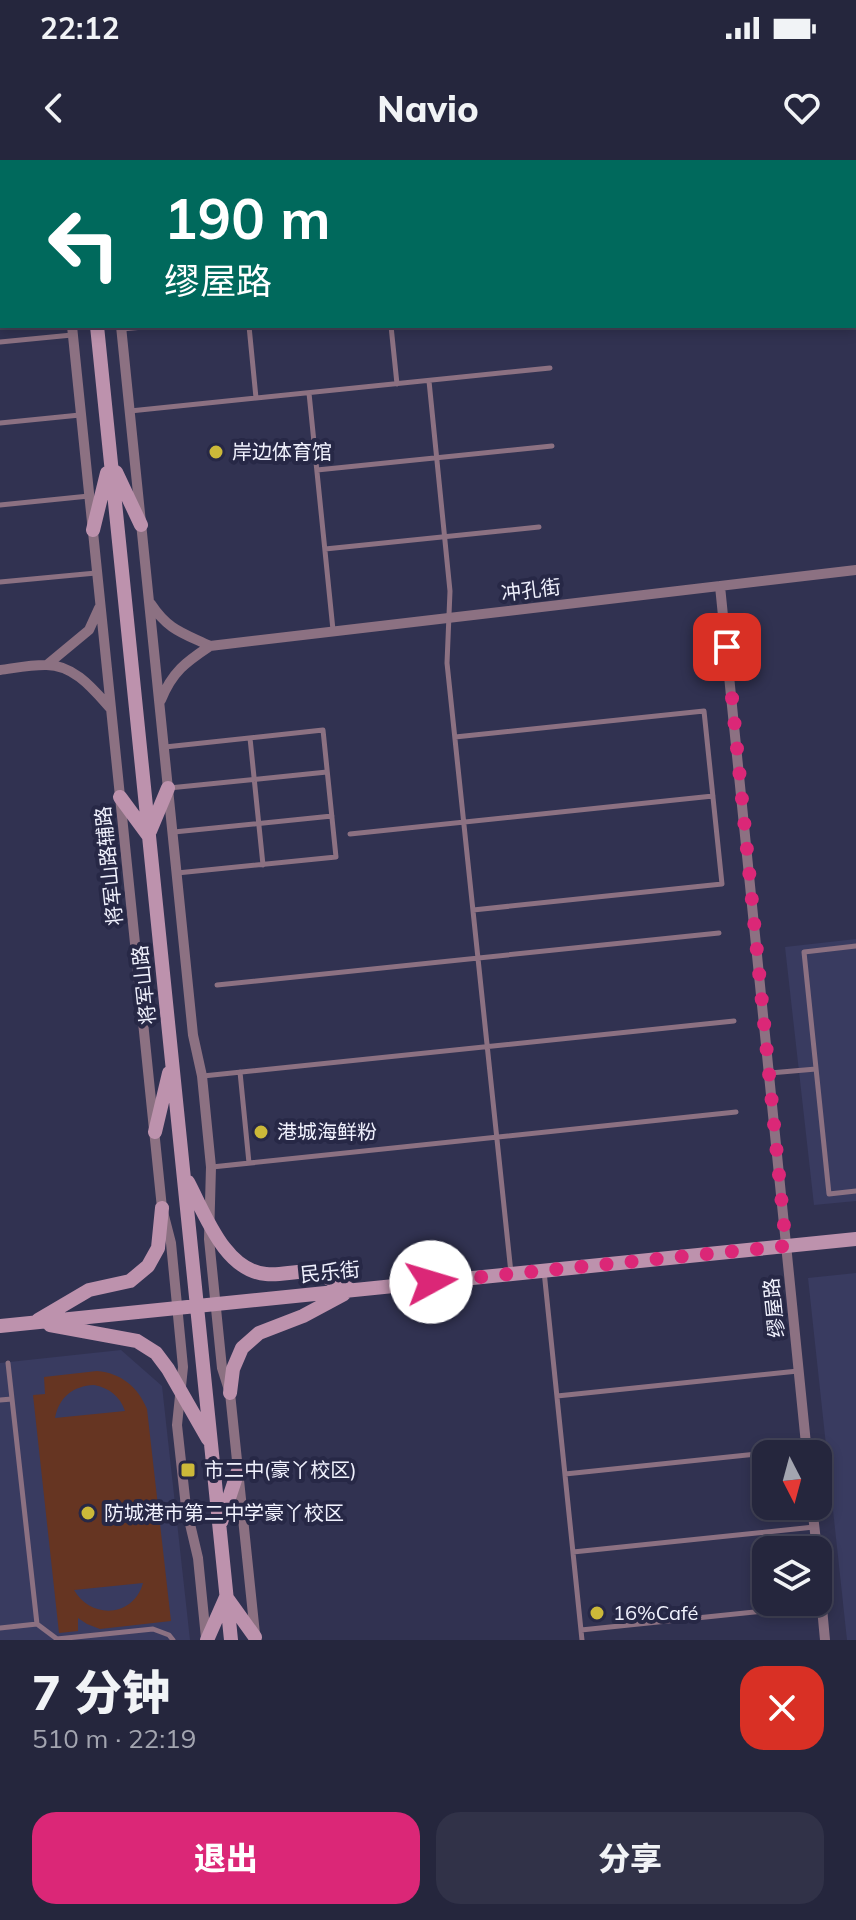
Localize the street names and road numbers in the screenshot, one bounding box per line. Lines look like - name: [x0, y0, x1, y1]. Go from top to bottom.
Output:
- street label: 冲孔街: [500, 573, 562, 606]
- street label: 将军山路辅路: [90, 805, 127, 927]
- street label: 将军山路: [127, 944, 160, 1026]
- street label: 民乐街: [299, 1256, 361, 1287]
- street label: 缪屋路: [758, 1277, 789, 1339]

